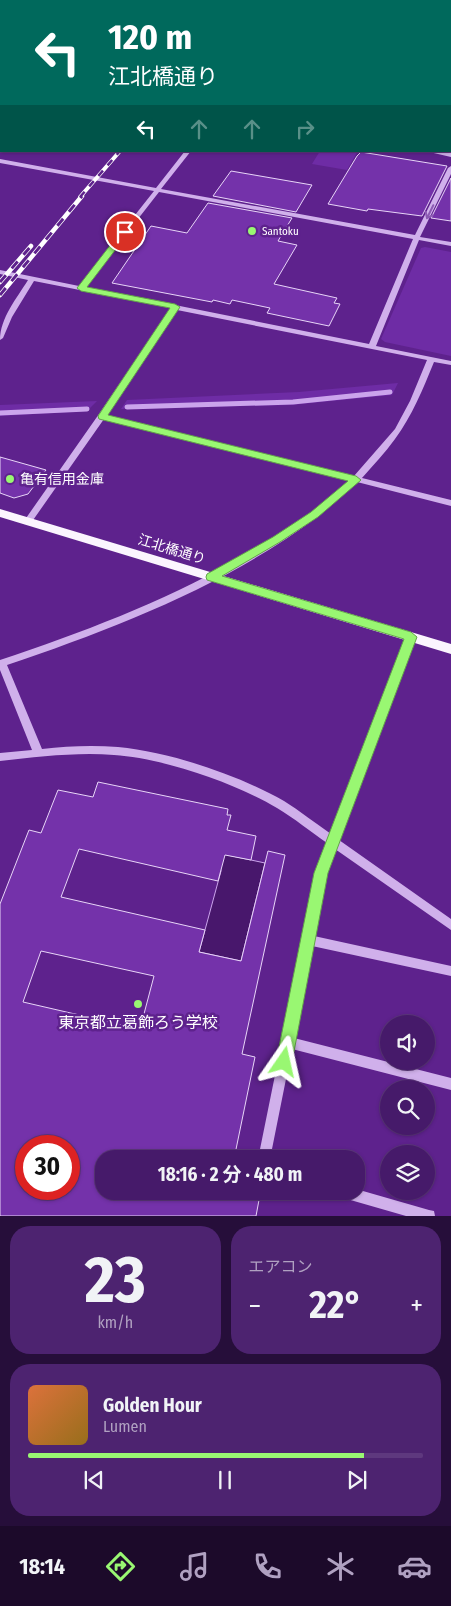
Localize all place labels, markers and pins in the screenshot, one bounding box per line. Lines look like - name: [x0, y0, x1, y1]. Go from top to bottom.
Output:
- pin: [104, 211, 146, 253]
- marker: Santoku: [246, 225, 258, 237]
- place label: Santoku: [262, 225, 299, 238]
- place label: 亀有信用金庫: [20, 471, 104, 488]
- marker: 亀有信用金庫: [4, 473, 16, 485]
- marker: 東京都立葛飾ろう学校: [132, 998, 144, 1010]
- place label: 東京都立葛飾ろう学校: [58, 1013, 218, 1032]

